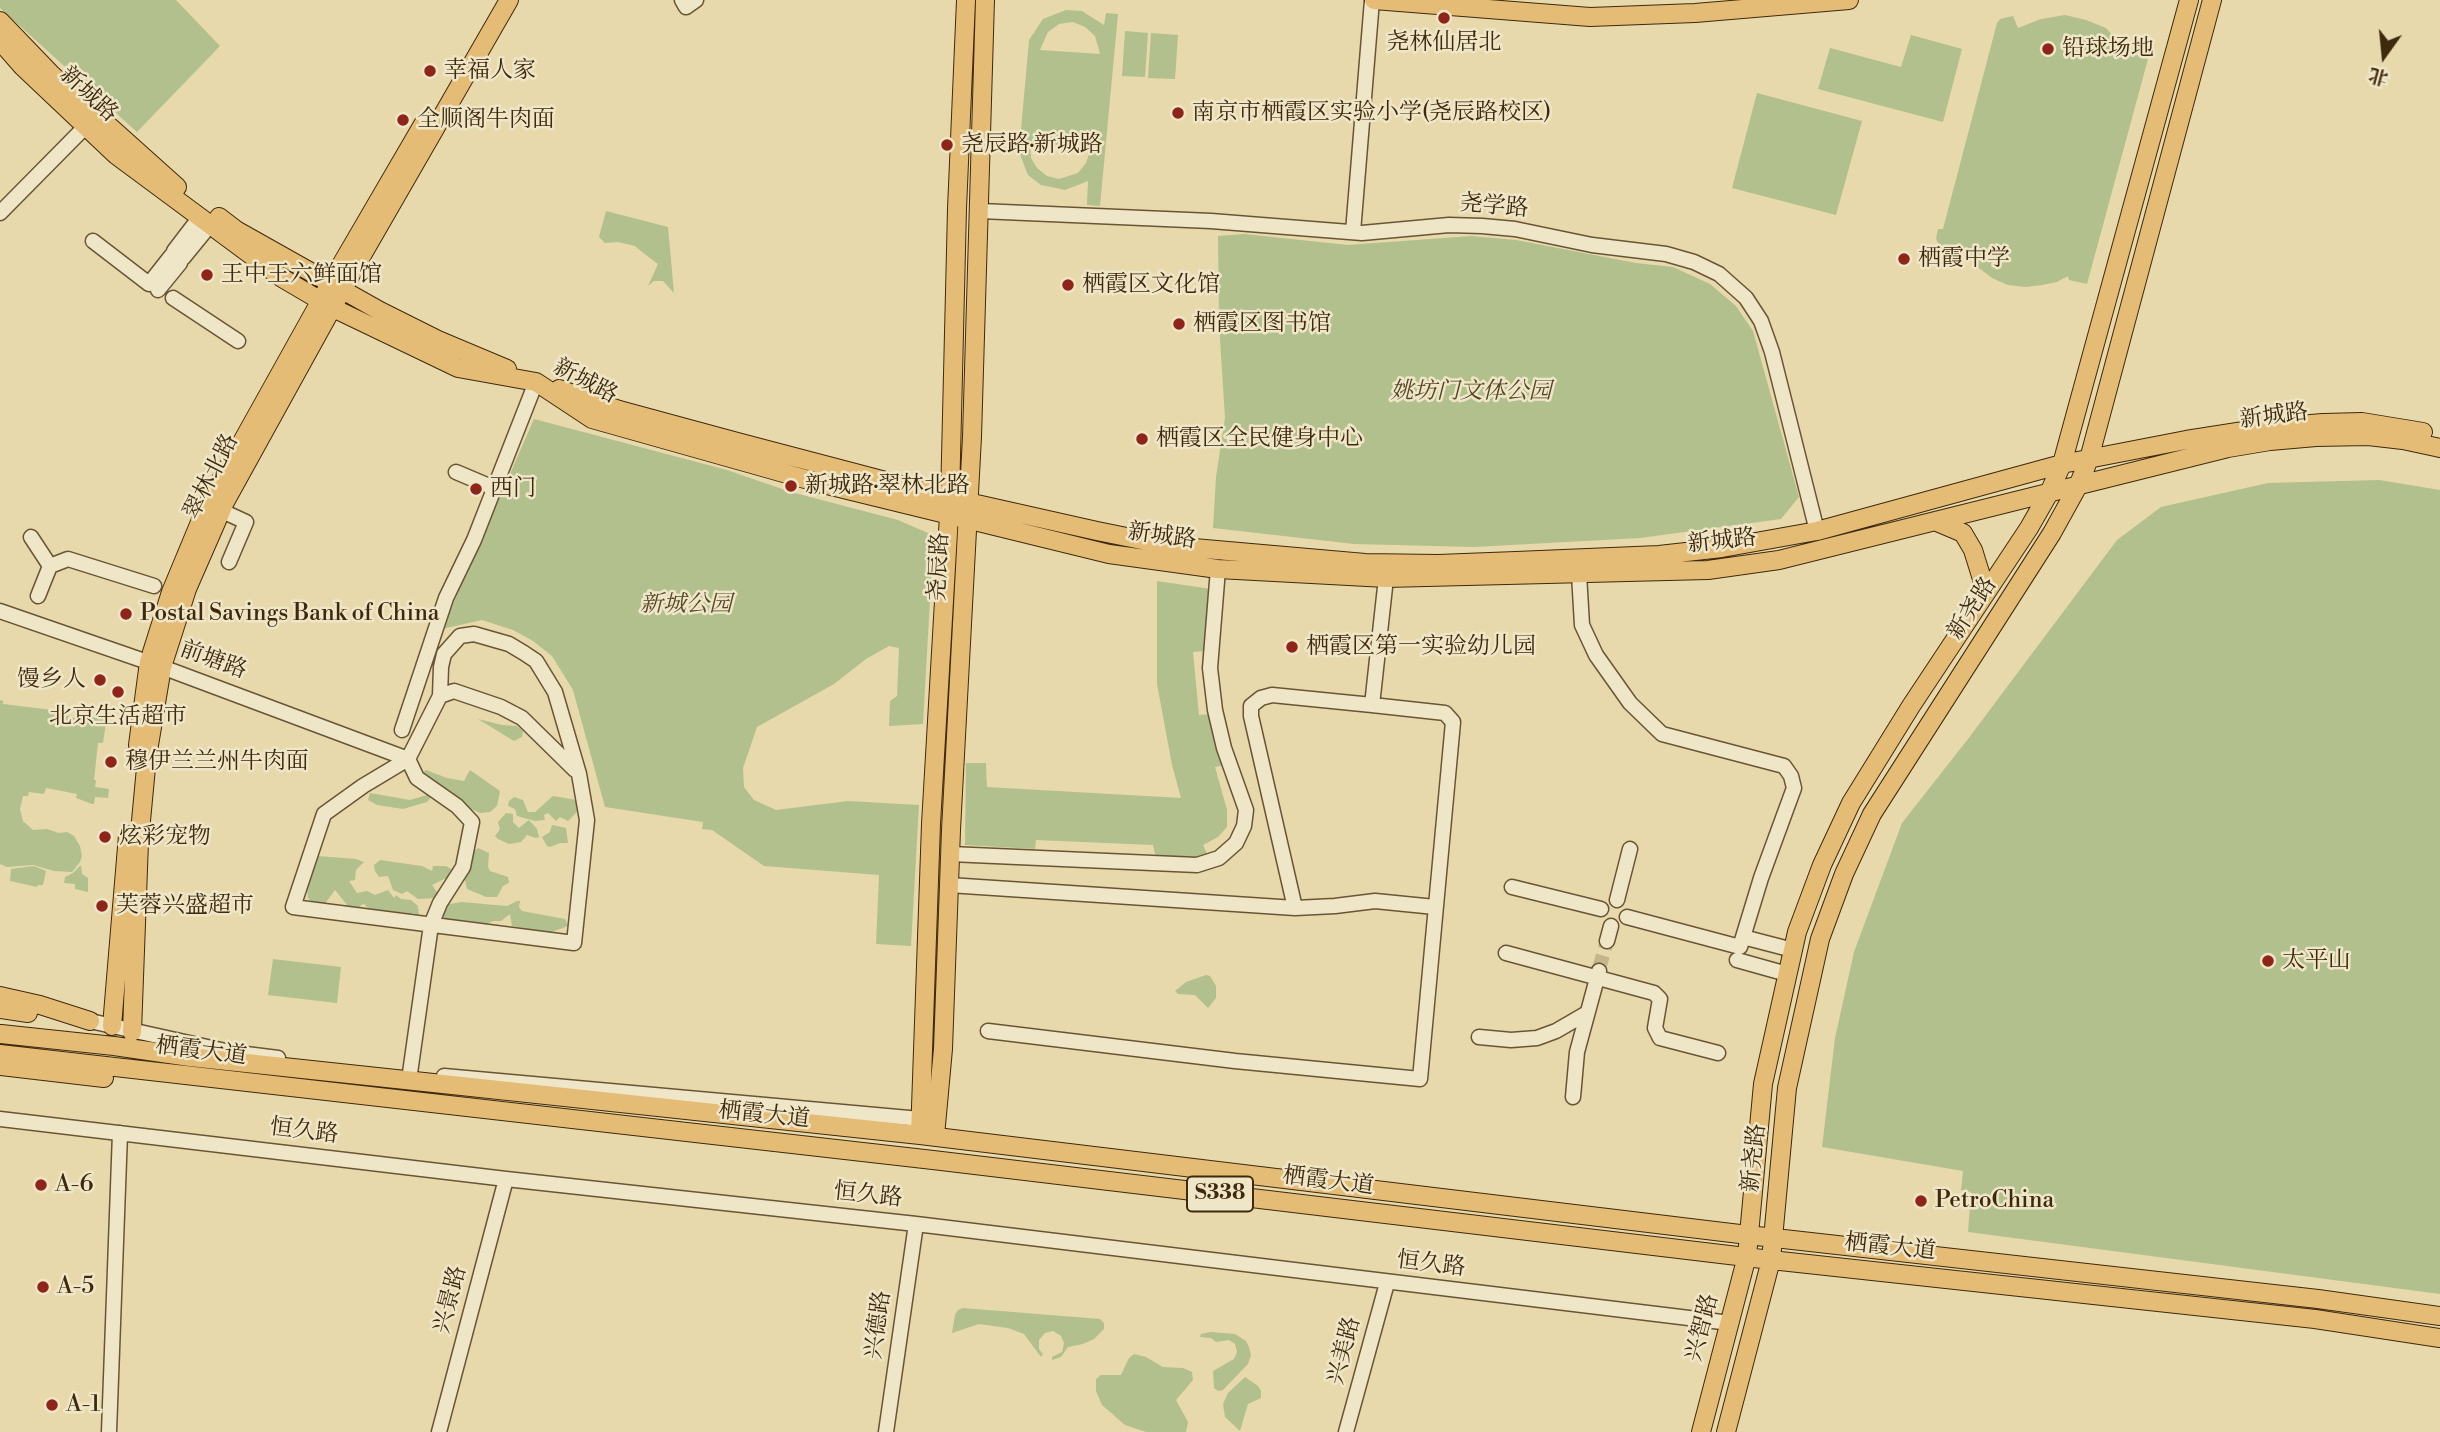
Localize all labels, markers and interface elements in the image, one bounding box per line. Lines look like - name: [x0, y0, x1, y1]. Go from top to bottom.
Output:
- marker: 尧林仙居北: [1436, 10, 1452, 26]
- north arrow: [2349, 21, 2419, 91]
- place label: 尧林仙居北: [1387, 29, 1501, 57]
- place label: 铅球场地: [2062, 35, 2154, 63]
- marker: 铅球场地: [2040, 41, 2056, 57]
- place label: 幸福人家: [444, 57, 536, 85]
- street label: 新城路: [53, 61, 123, 129]
- text: 北: [2366, 62, 2391, 90]
- marker: 幸福人家: [422, 63, 438, 79]
- place label: 南京市栖霞区实验小学(尧辰路校区): [1192, 99, 1551, 127]
- marker: 南京市栖霞区实验小学(尧辰路校区): [1170, 105, 1186, 121]
- place label: 全顺阁牛肉面: [417, 106, 555, 134]
- marker: 全顺阁牛肉面: [395, 112, 411, 128]
- place label: 尧辰路·新城路: [961, 131, 1103, 159]
- marker: 尧辰路·新城路: [939, 137, 955, 153]
- street label: 尧学路: [1458, 190, 1530, 224]
- place label: 栖霞中学: [1918, 245, 2010, 273]
- marker: 栖霞中学: [1896, 251, 1912, 267]
- place label: 王中王六鲜面馆: [221, 261, 382, 289]
- marker: 王中王六鲜面馆: [199, 267, 215, 283]
- place label: 栖霞区文化馆: [1082, 271, 1220, 299]
- marker: 栖霞区文化馆: [1060, 277, 1076, 293]
- place label: 栖霞区图书馆: [1193, 310, 1331, 338]
- marker: 栖霞区图书馆: [1171, 316, 1187, 332]
- street label: 新城路: [548, 354, 622, 410]
- park label: 姚坊门文体公园: [1391, 378, 1551, 406]
- street label: 新城路: [2238, 399, 2310, 435]
- place label: 栖霞区全民健身中心: [1156, 425, 1363, 453]
- street label: 翠林北路: [179, 430, 245, 524]
- marker: 栖霞区全民健身中心: [1134, 431, 1150, 447]
- place label: 新城路·翠林北路: [805, 472, 970, 500]
- place label: 西门: [490, 475, 536, 503]
- marker: 新城路·翠林北路: [783, 478, 799, 494]
- marker: 西门: [468, 481, 484, 497]
- street label: 新城路: [1126, 519, 1198, 555]
- street label: 新城路: [1686, 525, 1758, 559]
- street label: 尧辰路: [924, 532, 956, 602]
- street label: 新尧路: [1943, 573, 2003, 645]
- park label: 新城公园: [640, 591, 732, 619]
- place label: Postal Savings Bank of China: [140, 600, 440, 628]
- marker: Postal Savings Bank of China: [118, 606, 134, 622]
- place label: 栖霞区第一实验幼儿园: [1306, 633, 1536, 661]
- street label: 前塘路: [176, 636, 250, 686]
- marker: 栖霞区第一实验幼儿园: [1284, 639, 1300, 655]
- place label: 馒乡人: [17, 666, 86, 694]
- marker: 馒乡人: [92, 672, 108, 688]
- marker: 北京生活超市: [110, 684, 126, 700]
- place label: 北京生活超市: [49, 703, 187, 731]
- place label: 穆伊兰兰州牛肉面: [125, 748, 309, 776]
- marker: 穆伊兰兰州牛肉面: [103, 754, 119, 770]
- place label: 炫彩宠物: [119, 823, 211, 851]
- marker: 炫彩宠物: [97, 829, 113, 845]
- place label: 芙蓉兴盛超市: [116, 892, 254, 920]
- marker: 芙蓉兴盛超市: [94, 898, 110, 914]
- place label: 太平山: [2282, 947, 2351, 975]
- marker: 太平山: [2260, 953, 2276, 969]
- street label: 栖霞大道: [154, 1033, 248, 1071]
- street label: 栖霞大道: [717, 1097, 811, 1135]
- street label: 恒久路: [268, 1114, 340, 1150]
- street label: 新尧路: [1738, 1122, 1772, 1194]
- street label: 栖霞大道: [1281, 1163, 1375, 1201]
- place label: A-6: [55, 1171, 94, 1199]
- road number: S338: [1187, 1176, 1253, 1212]
- marker: A-6: [33, 1177, 49, 1193]
- street label: 恒久路: [832, 1179, 904, 1213]
- place label: PetroChina: [1935, 1187, 2054, 1215]
- marker: PetroChina: [1913, 1193, 1929, 1209]
- street label: 栖霞大道: [1843, 1229, 1937, 1267]
- street label: 恒久路: [1395, 1247, 1467, 1283]
- street label: 兴景路: [429, 1263, 473, 1337]
- place label: A-5: [57, 1273, 94, 1301]
- marker: A-5: [35, 1279, 51, 1295]
- street label: 兴德路: [861, 1289, 897, 1361]
- street label: 兴智路: [1681, 1291, 1725, 1365]
- street label: 兴美路: [1323, 1314, 1367, 1388]
- place label: A-1: [66, 1391, 100, 1419]
- marker: A-1: [44, 1397, 60, 1413]

